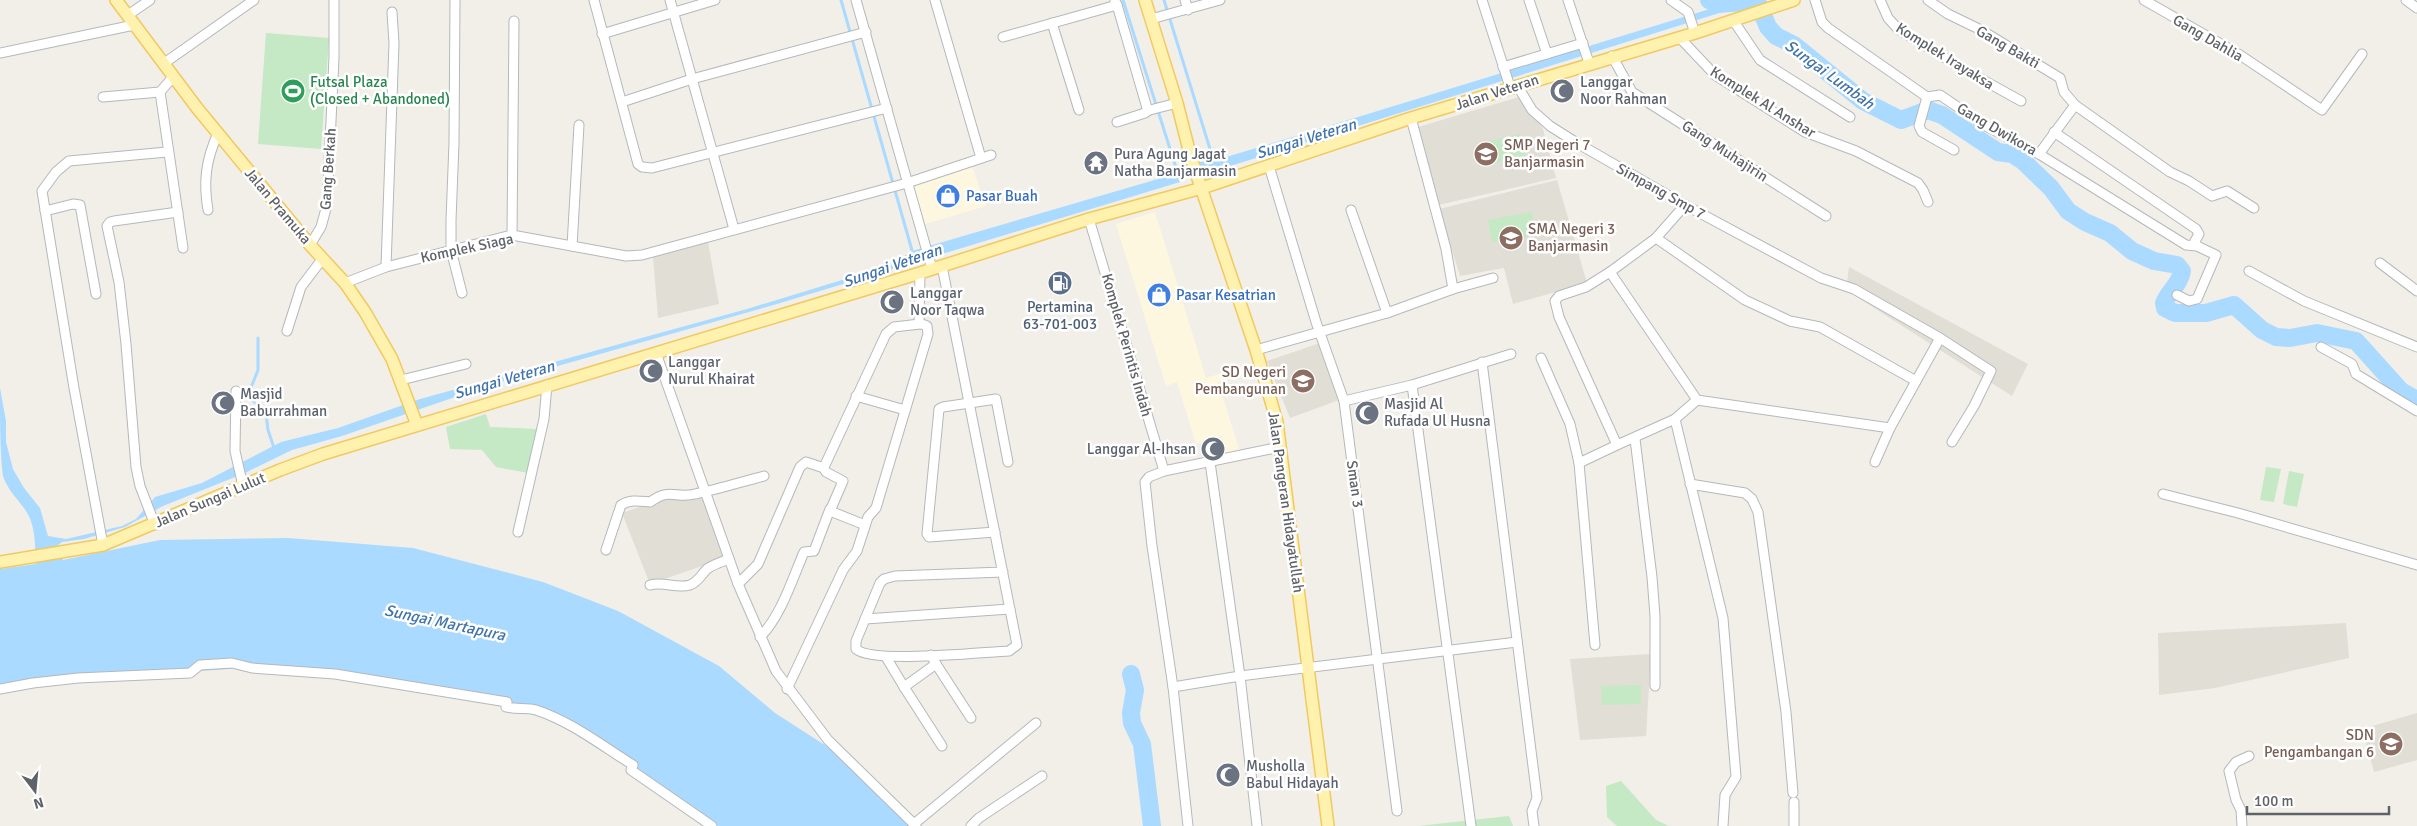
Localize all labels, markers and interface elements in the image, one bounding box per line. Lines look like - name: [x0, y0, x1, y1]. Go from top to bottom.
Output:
- street label: Gang Dahlia: [2170, 11, 2246, 65]
- street label: Komplek Irayaksa: [1893, 19, 1997, 93]
- street label: Gang Bakti: [1973, 22, 2043, 72]
- water label: Sungai Lumbah: [1781, 36, 1879, 115]
- street label: Komplek Al Anshar: [1707, 62, 1819, 142]
- street label: Jalan Veteran: [1453, 70, 1541, 114]
- place label: Futsal Plaza (Closed + Abandoned): [310, 73, 450, 108]
- place label: Langgar Noor Rahman: [1580, 73, 1667, 108]
- sports icon: Futsal Plaza (Closed + Abandoned): [280, 78, 306, 104]
- mosque icon: Langgar Noor Rahman: [1549, 78, 1575, 104]
- street label: Gang Dwikora: [1954, 99, 2040, 159]
- water label: Sungai Veteran: [1254, 114, 1360, 164]
- street label: Gang Muhajirin: [1679, 116, 1771, 186]
- street label: Gang Berkah: [316, 127, 340, 211]
- place label: SMP Negeri 7 Banjarmasin: [1504, 136, 1590, 171]
- school or university icon: SMP Negeri 7 Banjarmasin: [1473, 141, 1499, 167]
- place label: Pura Agung Jagat Natha Banjarmasin: [1114, 145, 1237, 180]
- temple icon: Pura Agung Jagat Natha Banjarmasin: [1083, 150, 1109, 176]
- street label: Simpang Smp 7: [1613, 159, 1709, 223]
- street label: Jalan Pramuka: [241, 164, 315, 248]
- shop icon: Pasar Buah: [935, 183, 961, 209]
- place label: Pasar Buah: [966, 187, 1038, 205]
- place label: SMA Negeri 3 Banjarmasin: [1528, 220, 1615, 255]
- school or university icon: SMA Negeri 3 Banjarmasin: [1498, 225, 1524, 251]
- street label: Komplek Siaga: [419, 229, 515, 267]
- water label: Sungai Veteran: [840, 239, 946, 292]
- fuel station icon: Pertamina 63-701-003: [1047, 270, 1073, 296]
- street label: Komplek Perintis Indah: [1098, 271, 1156, 419]
- shop icon: Pasar Kesatrian: [1146, 282, 1172, 308]
- place label: Langgar Noor Taqwa: [910, 284, 985, 319]
- place label: Pasar Kesatrian: [1176, 286, 1276, 304]
- mosque icon: Langgar Noor Taqwa: [879, 289, 905, 315]
- place label: Pertamina 63-701-003: [1023, 298, 1097, 333]
- place label: Langgar Nurul Khairat: [668, 353, 755, 388]
- water label: Sungai Veteran: [452, 356, 558, 404]
- mosque icon: Langgar Nurul Khairat: [638, 358, 664, 384]
- place label: SD Negeri Pembangunan: [1195, 363, 1286, 398]
- school or university icon: SD Negeri Pembangunan: [1290, 368, 1316, 394]
- place label: Masjid Baburrahman: [240, 385, 327, 420]
- mosque icon: Masjid Baburrahman: [210, 390, 236, 416]
- place label: Masjid Al Rufada Ul Husna: [1384, 395, 1491, 430]
- mosque icon: Masjid Al Rufada Ul Husna: [1354, 400, 1380, 426]
- street label: Jalan Pangeran Hidayatullah: [1264, 410, 1308, 594]
- mosque icon: Langgar Al-Ihsan: [1200, 436, 1226, 462]
- place label: Langgar Al-Ihsan: [1087, 440, 1196, 458]
- street label: Sman 3: [1343, 459, 1367, 509]
- street label: Jalan Sungai Lulut: [152, 469, 268, 531]
- water label: Sungai Martapura: [383, 600, 508, 646]
- place label: SDN Pengambangan 6: [2264, 726, 2374, 761]
- school or university icon: SDN Pengambangan 6: [2378, 731, 2404, 757]
- place label: Musholla Babul Hidayah: [1246, 757, 1339, 792]
- mosque icon: Musholla Babul Hidayah: [1215, 762, 1241, 788]
- north arrow: [10, 766, 60, 816]
- scale bar: [2247, 784, 2390, 816]
- text: 100 m: [2254, 792, 2294, 810]
- text: N: [31, 794, 45, 813]

